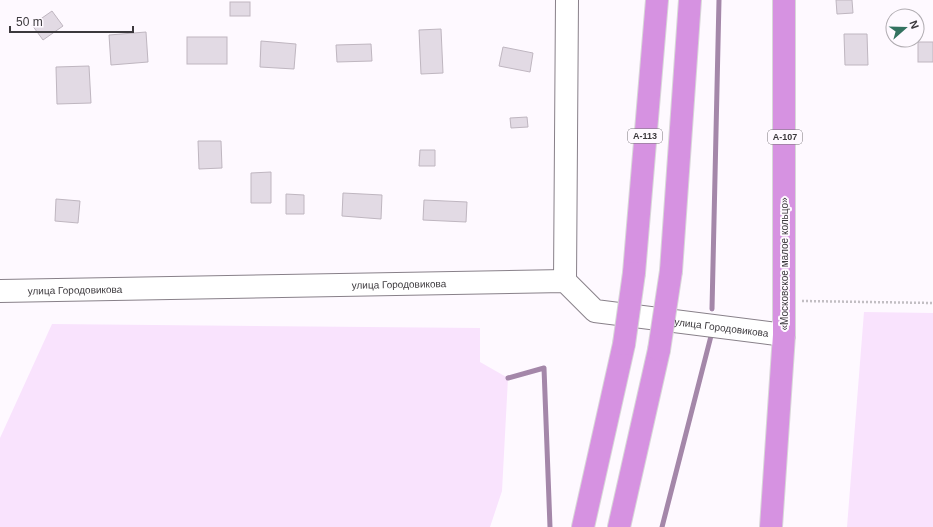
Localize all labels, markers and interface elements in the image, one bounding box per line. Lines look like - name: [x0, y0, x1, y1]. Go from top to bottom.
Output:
- scale bar: [10, 8, 133, 34]
- north arrow: [885, 8, 925, 48]
- text: 50 m: [16, 15, 43, 29]
- text: N: [907, 19, 921, 30]
- road number: А-113: [628, 129, 662, 143]
- road number: А-107: [768, 130, 802, 144]
- street label: «Московское малое кольцо»: [779, 197, 790, 331]
- street label: улица Городовикова: [352, 278, 447, 290]
- street label: улица Городовикова: [28, 283, 123, 296]
- street label: улица Городовикова: [674, 316, 770, 339]

